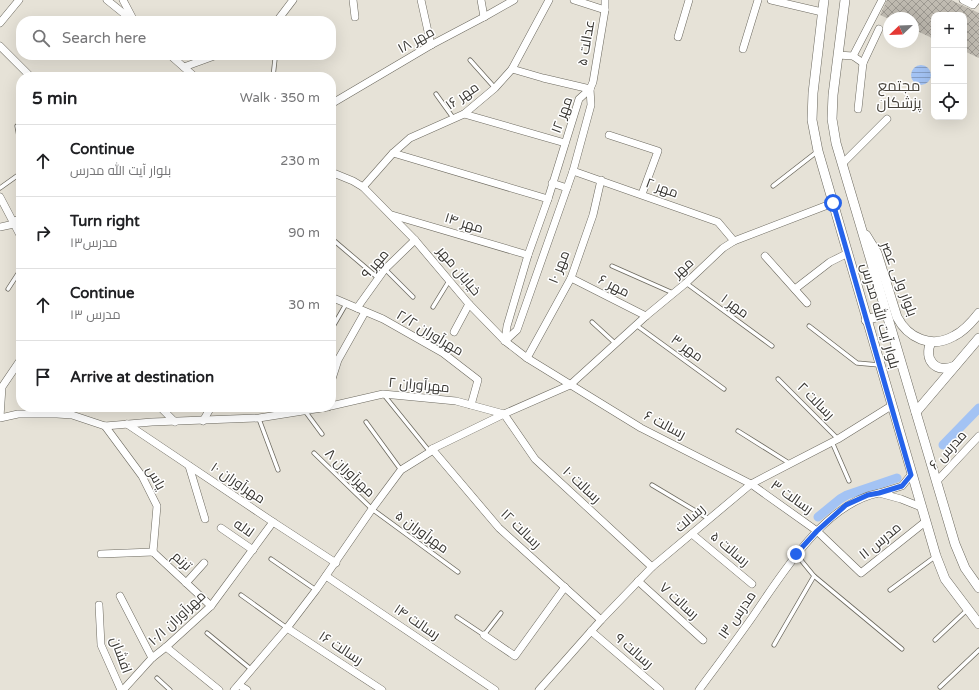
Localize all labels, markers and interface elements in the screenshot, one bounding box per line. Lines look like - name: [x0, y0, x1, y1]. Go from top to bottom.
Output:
- north arrow: [883, 12, 919, 48]
- map controls: [931, 12, 967, 120]
- button: +: [931, 12, 967, 48]
- search box: [16, 16, 336, 60]
- street label: عدالت ۵: [574, 19, 598, 67]
- street label: مهر ۱۸: [395, 23, 437, 57]
- icon: search: [30, 27, 52, 49]
- text: Search here: [62, 29, 146, 47]
- button: −: [931, 48, 967, 84]
- district label: مجتمع پزشکان: [876, 77, 922, 113]
- street label: مهر ۱۶: [442, 78, 482, 114]
- button: locate: [931, 84, 967, 120]
- text: 5 min: [32, 88, 77, 109]
- text: Walk · 350 m: [240, 90, 320, 106]
- street label: مهر ۱۲: [548, 94, 576, 136]
- text: Continue: [70, 140, 134, 158]
- icon: ahead: [32, 150, 54, 172]
- text: 230 m: [280, 153, 320, 169]
- text: بلوار آیت الله مدرس: [70, 163, 171, 179]
- street label: مهر ۲: [643, 174, 681, 202]
- route start: [824, 194, 842, 212]
- street label: مهر ۱۴: [443, 209, 485, 237]
- text: Turn right: [70, 212, 140, 230]
- icon: right: [32, 222, 54, 244]
- text: 90 m: [288, 225, 320, 241]
- text: مدرس۱۳: [70, 235, 117, 251]
- street label: بلوار ولی عصر: [877, 238, 921, 319]
- street label: خیابان مهر: [433, 242, 485, 299]
- street label: مهر ۹: [358, 246, 392, 282]
- street label: مهر ۱۰: [545, 248, 573, 286]
- street label: مهر: [668, 254, 697, 282]
- street label: بلوار آیت الله مدرس: [857, 261, 904, 371]
- street label: مهر ۶: [596, 271, 632, 301]
- text: Continue: [70, 284, 134, 302]
- street label: مهر ۱: [718, 290, 752, 322]
- icon: ahead: [32, 294, 54, 316]
- text: 30 m: [288, 297, 320, 313]
- street label: مهرآوران ۲/۲: [393, 306, 467, 360]
- text: مدرس ۱۳: [70, 307, 121, 323]
- street label: مهر ۳: [668, 331, 706, 365]
- icon: arrive: [32, 366, 54, 388]
- text: Arrive at destination: [70, 368, 214, 386]
- street label: مهرآوران ۲: [388, 374, 450, 396]
- street label: رسالت ۲: [794, 379, 838, 423]
- street label: رسالت ۶: [641, 407, 689, 443]
- street label: مدرس ۶: [926, 427, 970, 473]
- street label: مهرآوران ۸: [321, 445, 379, 501]
- street label: مهرآوران ۱۰: [208, 459, 268, 507]
- street label: یاس: [143, 463, 170, 493]
- street label: رسالت ۱۰: [559, 463, 605, 507]
- street label: رسالت ۳: [768, 476, 816, 518]
- street label: رسالت: [671, 500, 709, 536]
- street label: رسالت ۱۲: [497, 506, 545, 552]
- street label: مهرآوران ۵: [392, 507, 452, 557]
- street label: لاله: [231, 515, 257, 541]
- street label: مدرس ۱۱: [855, 519, 905, 563]
- street label: رسالت ۵: [707, 528, 753, 570]
- route end: [787, 545, 805, 563]
- street label: ترنم: [168, 548, 196, 575]
- street label: رسالت ۷: [656, 579, 702, 623]
- street label: مهرآوران ۱۰/۱: [145, 587, 209, 649]
- street label: مدرس ۱۳: [714, 588, 760, 642]
- street label: رسالت ۱۴: [391, 600, 443, 644]
- street label: رسالت ۱۶: [316, 627, 366, 669]
- street label: رسالت ۹: [611, 630, 657, 672]
- street label: افشان: [107, 634, 135, 676]

